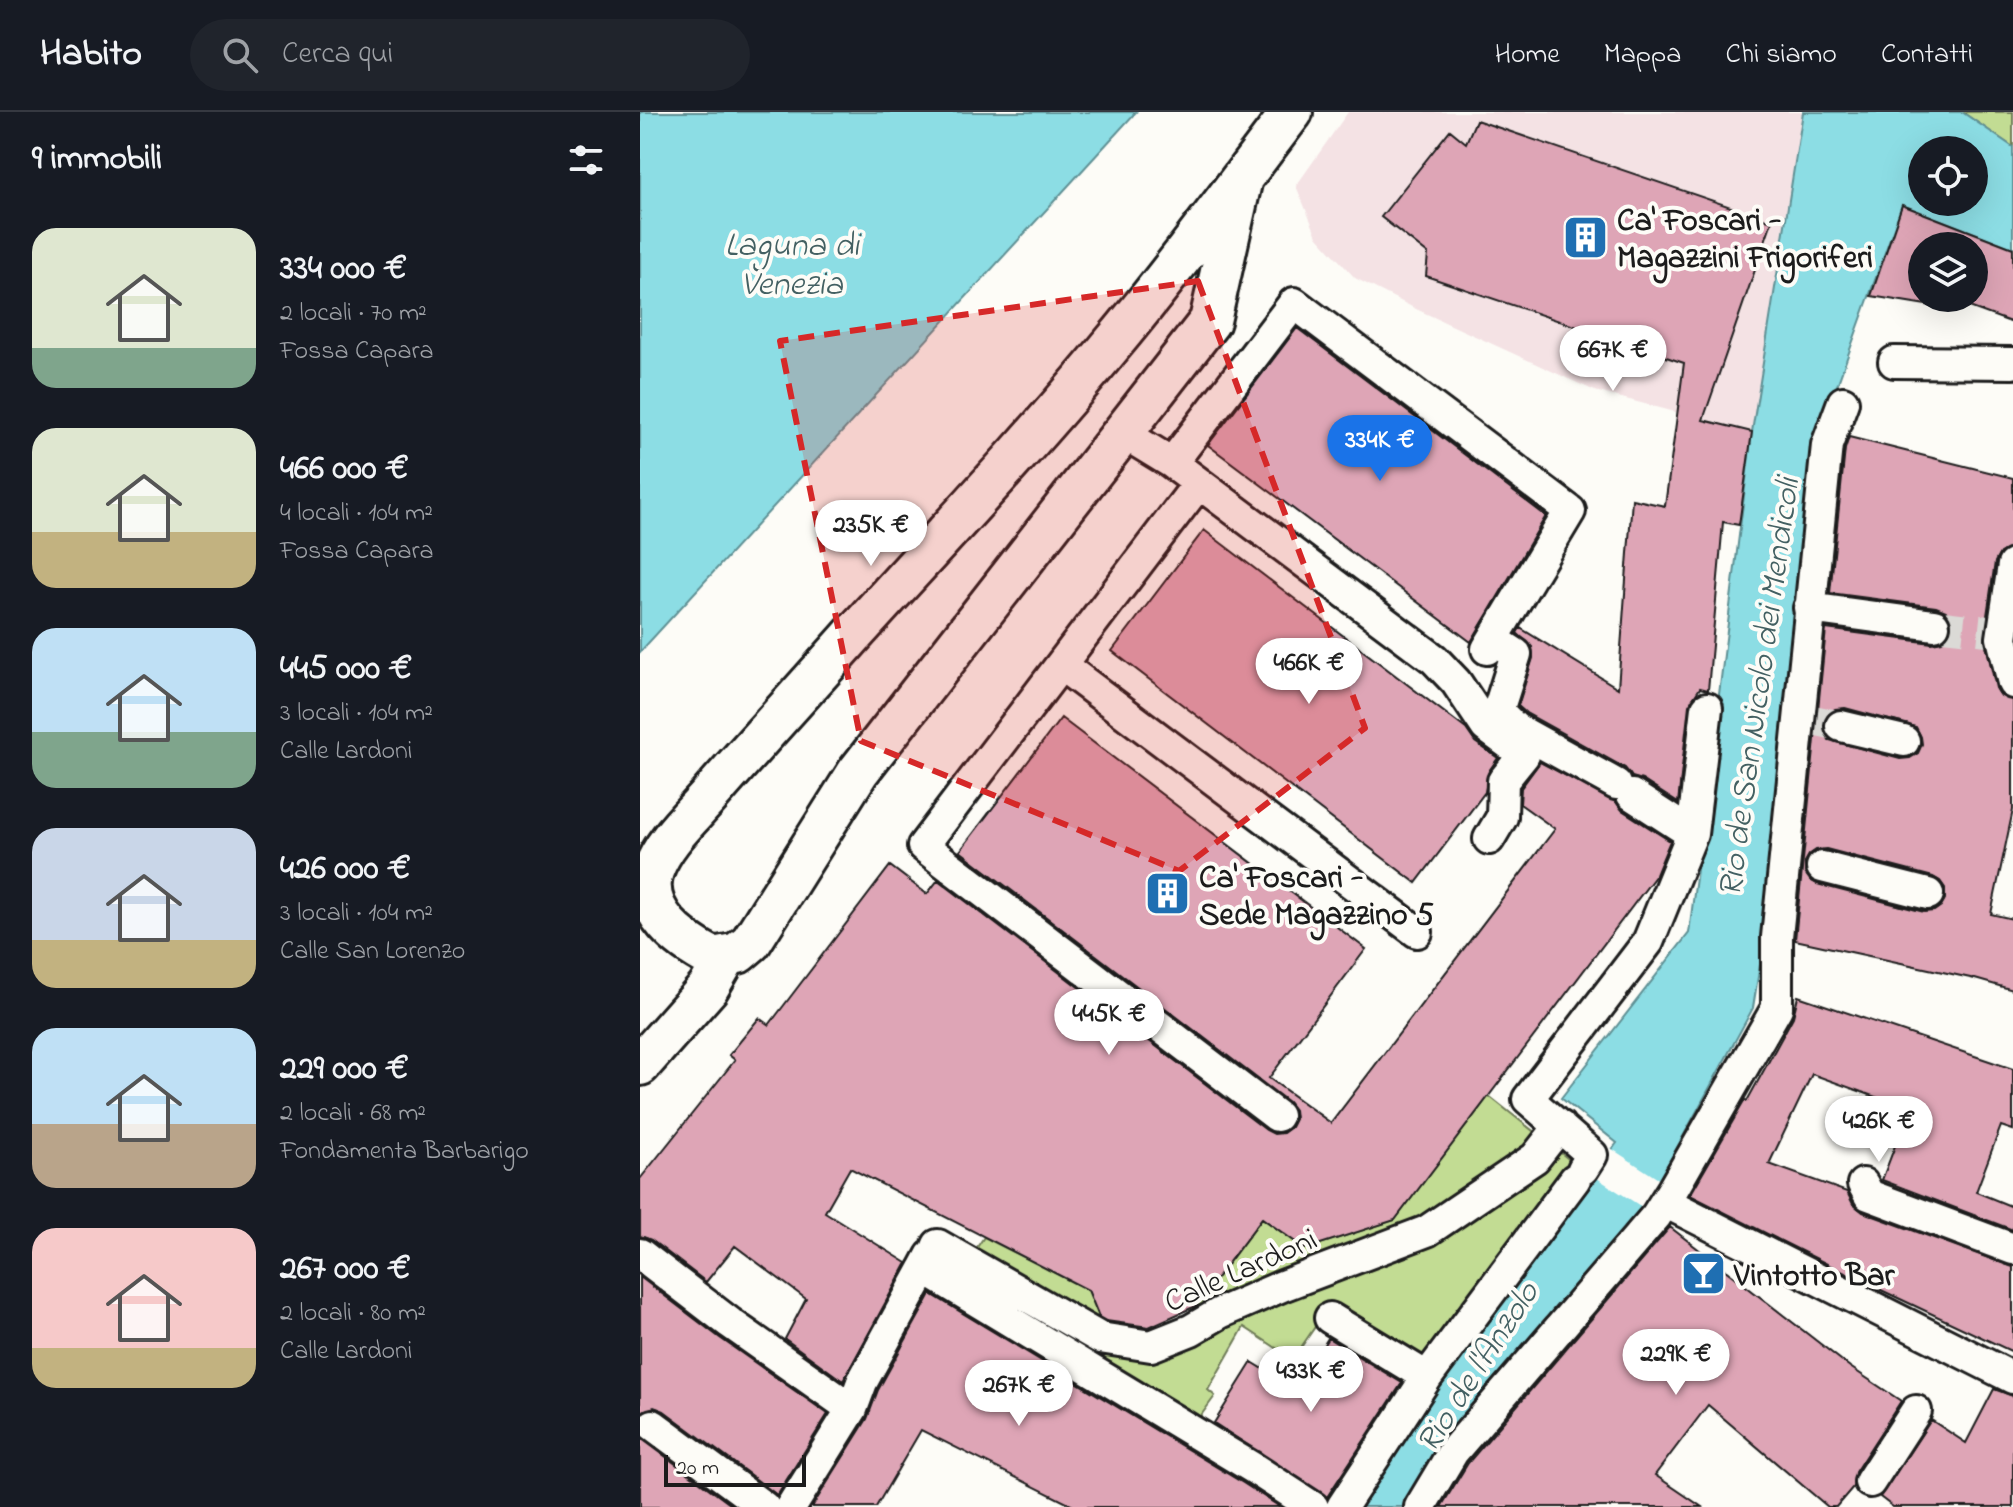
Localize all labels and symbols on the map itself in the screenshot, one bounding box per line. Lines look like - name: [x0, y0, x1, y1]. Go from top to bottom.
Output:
- place label: Ca' Foscari - Magazzini Frigoriferi: [1617, 199, 1873, 284]
- building icon: Ca' Foscari - Magazzini Frigoriferi: [1562, 213, 1610, 261]
- water label: Laguna di Venezia: [725, 222, 862, 311]
- pin: 667K €: [1548, 325, 1678, 393]
- pin: 334K €: [1315, 415, 1445, 483]
- water label: Rio de San Nicolo dei Mendicoli: [1707, 472, 1816, 900]
- pin: 235K €: [806, 500, 936, 568]
- pin: 466K €: [1244, 638, 1374, 706]
- place label: Ca' Foscari - Sede Magazzino 5: [1199, 856, 1434, 941]
- building icon: Ca' Foscari - Sede Magazzino 5: [1144, 870, 1192, 918]
- pin: 445K €: [1044, 989, 1174, 1057]
- pin: 426K €: [1814, 1096, 1944, 1164]
- street label: Calle Lardoni: [1157, 1218, 1326, 1327]
- bar icon: Vintotto Bar: [1679, 1250, 1727, 1298]
- place label: Vintotto Bar: [1733, 1254, 1896, 1301]
- water label: Rio de l'Anzolo: [1405, 1272, 1554, 1464]
- pin: 229K €: [1611, 1329, 1741, 1397]
- pin: 433K €: [1246, 1346, 1376, 1414]
- pin: 267K €: [954, 1360, 1084, 1428]
- scale bar: [664, 1451, 806, 1487]

